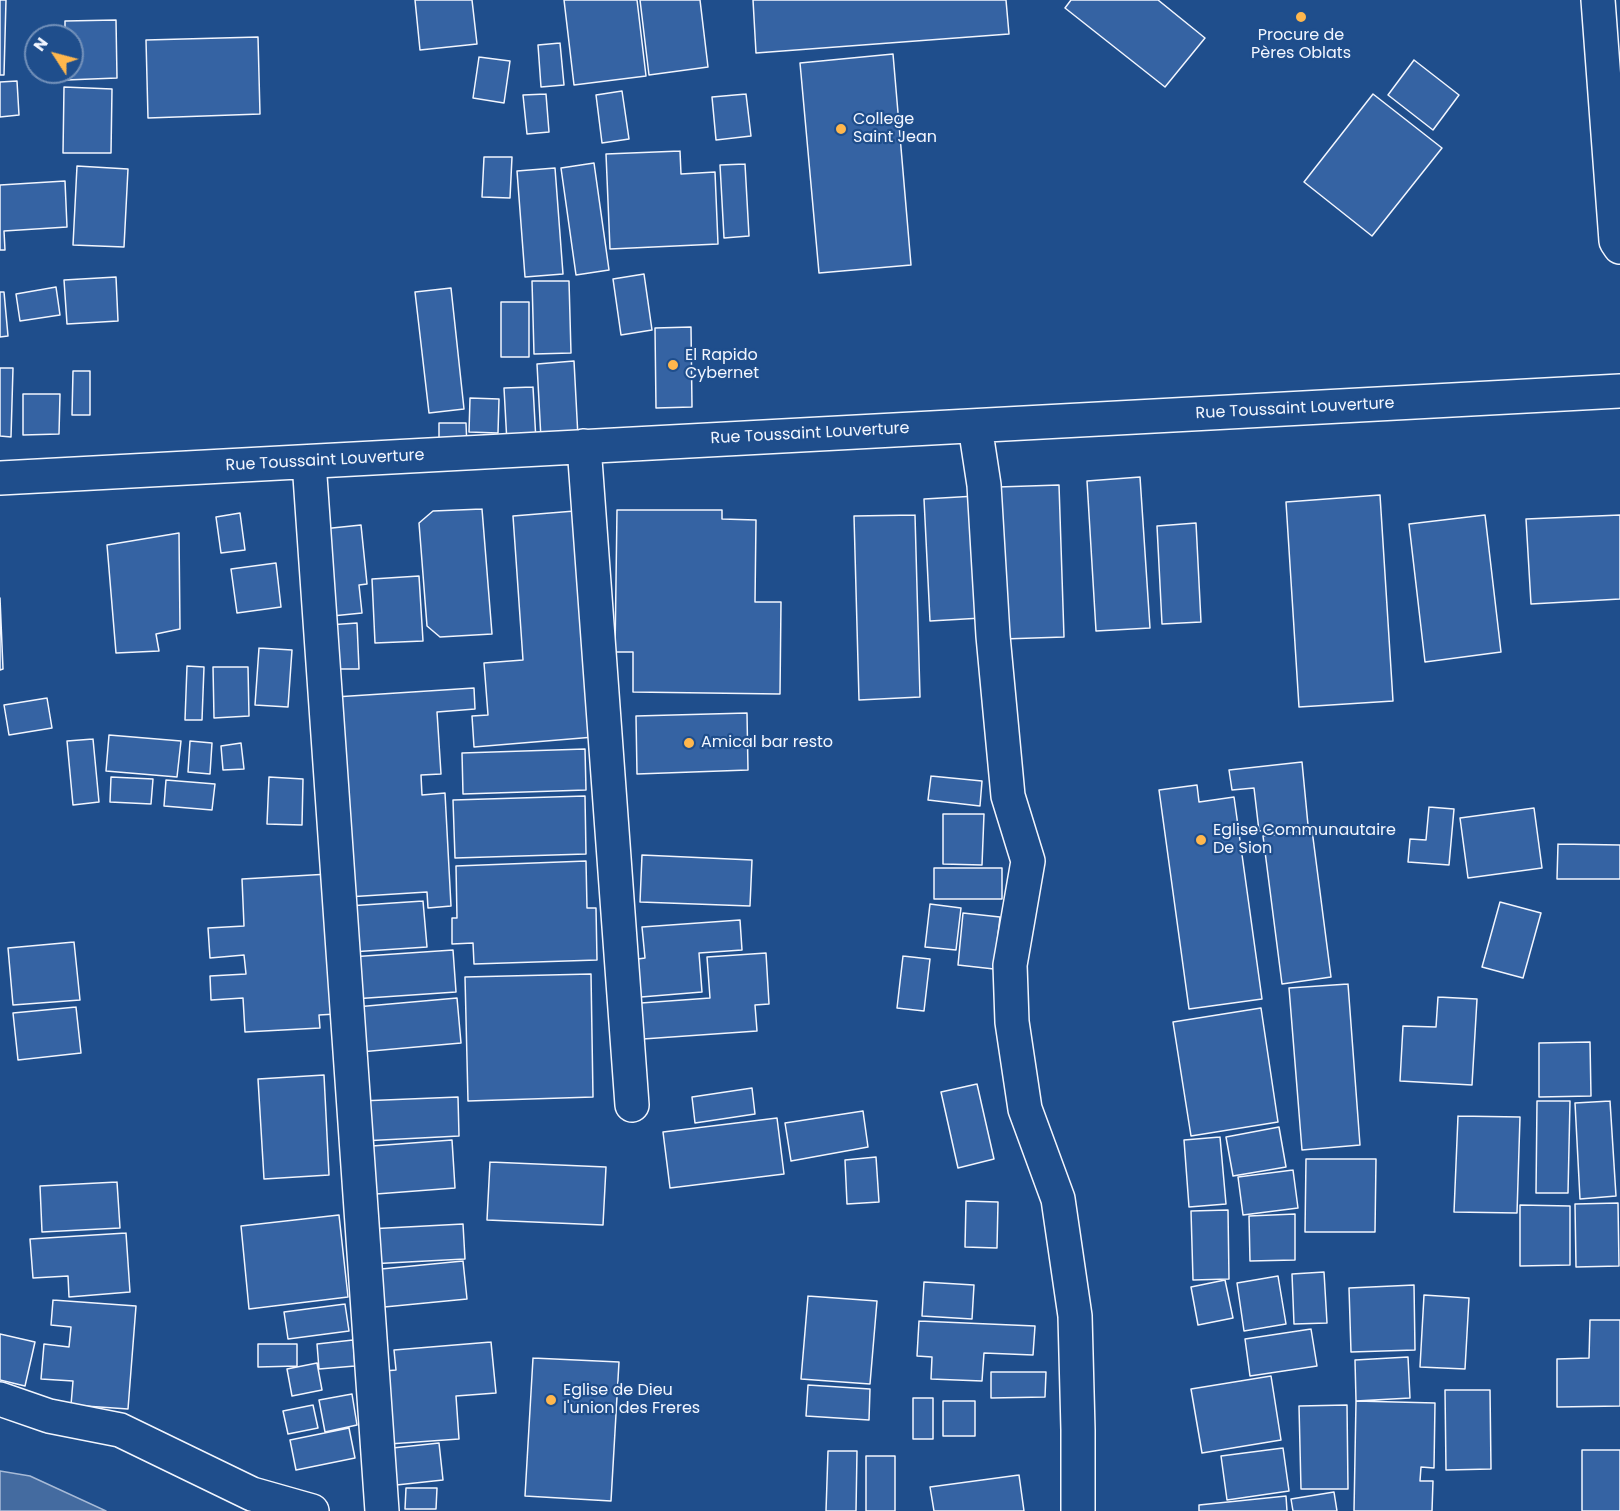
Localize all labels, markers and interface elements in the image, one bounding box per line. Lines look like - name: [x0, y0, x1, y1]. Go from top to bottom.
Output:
- marker: Procure de Pères Oblats: [1294, 10, 1308, 24]
- north arrow: [24, 24, 84, 84]
- place label: Procure de Pères Oblats: [1251, 26, 1351, 64]
- text: N: [28, 33, 53, 56]
- place label: College Saint Jean: [853, 110, 937, 148]
- marker: College Saint Jean: [834, 122, 848, 136]
- place label: El Rapido Cybernet: [685, 346, 759, 384]
- marker: El Rapido Cybernet: [666, 358, 680, 372]
- street label: Rue Toussaint Louverture: [1195, 394, 1395, 424]
- street label: Rue Toussaint Louverture: [710, 419, 910, 449]
- street label: Rue Toussaint Louverture: [225, 446, 425, 476]
- place label: Amical bar resto: [701, 733, 833, 753]
- marker: Amical bar resto: [682, 736, 696, 750]
- place label: Eglise Communautaire De Sion: [1213, 821, 1396, 859]
- marker: Eglise Communautaire De Sion: [1194, 833, 1208, 847]
- place label: Eglise de Dieu l'union des Freres: [563, 1381, 700, 1419]
- marker: Eglise de Dieu l'union des Freres: [544, 1393, 558, 1407]

